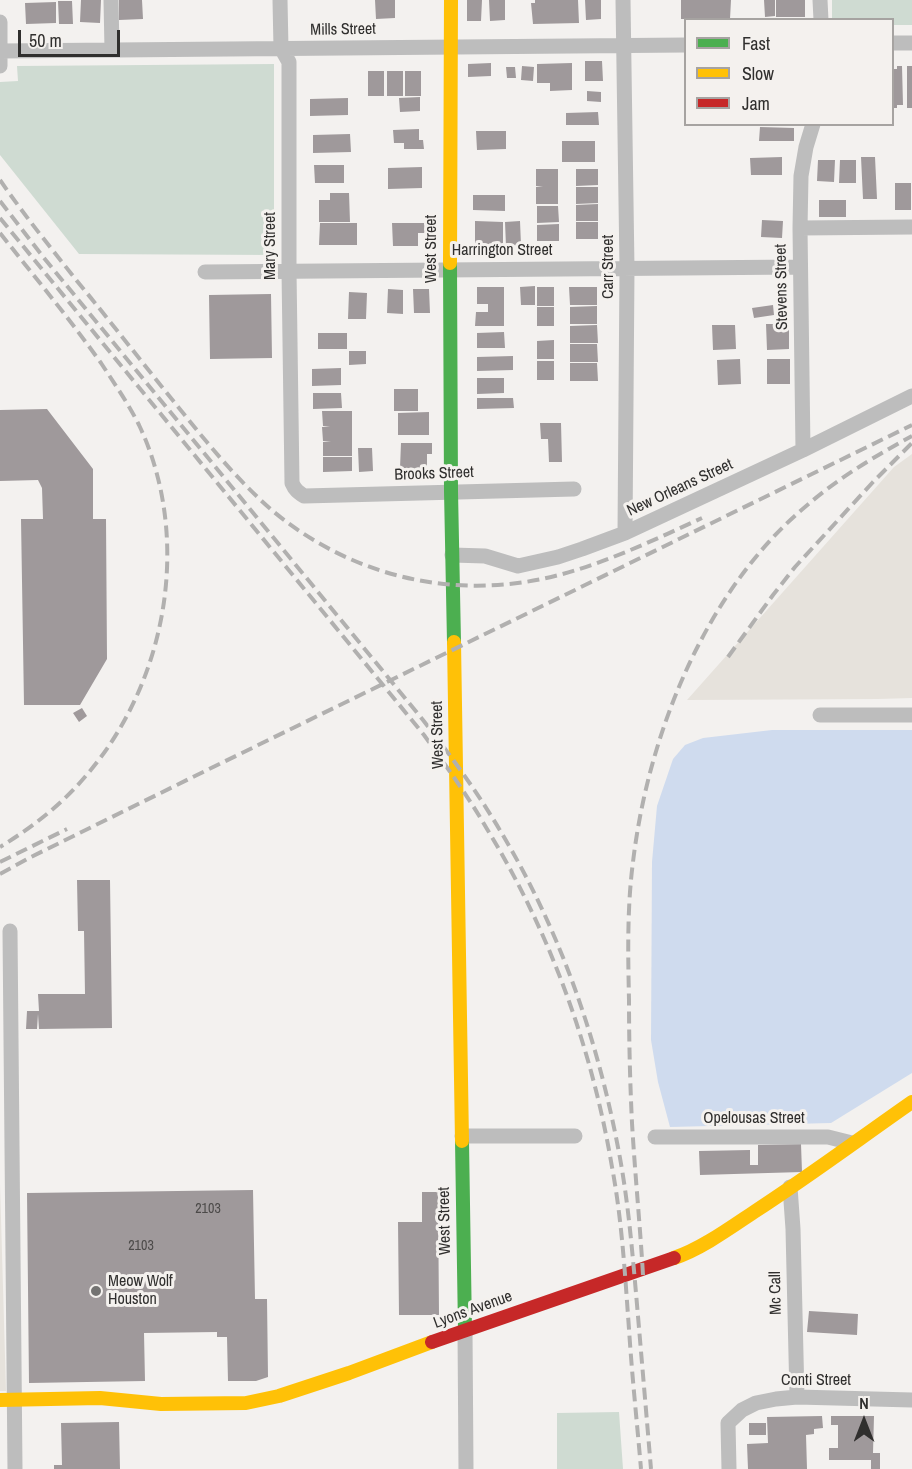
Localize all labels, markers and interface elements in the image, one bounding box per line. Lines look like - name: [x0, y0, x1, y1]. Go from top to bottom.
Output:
- scale bar: [21, 18, 123, 56]
- legend: [684, 18, 894, 126]
- street label: Mills Street: [310, 20, 376, 40]
- text: 50 m: [29, 28, 62, 53]
- text: Fast: [742, 31, 770, 56]
- text: Slow: [742, 61, 774, 86]
- text: Jam: [742, 91, 770, 116]
- street label: Mary Street: [261, 212, 281, 280]
- street label: West Street: [422, 215, 442, 283]
- street label: Carr Street: [599, 235, 619, 299]
- street label: Harrington Street: [452, 241, 552, 261]
- street label: Stevens Street: [772, 244, 792, 330]
- street label: New Orleans Street: [624, 455, 736, 521]
- street label: Brooks Street: [394, 463, 474, 485]
- street label: West Street: [428, 701, 448, 769]
- street label: Opelousas Street: [703, 1109, 805, 1129]
- street label: West Street: [435, 1187, 455, 1255]
- house number: 2103: [195, 1201, 221, 1217]
- house number: 2103: [128, 1238, 154, 1254]
- street label: Mc Call: [766, 1271, 786, 1315]
- place label: Meow Wolf Houston: [108, 1272, 173, 1310]
- marker: Meow Wolf Houston: [89, 1284, 103, 1298]
- street label: Lyons Avenue: [431, 1287, 515, 1333]
- street label: Conti Street: [781, 1371, 851, 1391]
- north arrow: [834, 1391, 894, 1451]
- text: N: [859, 1392, 869, 1414]

